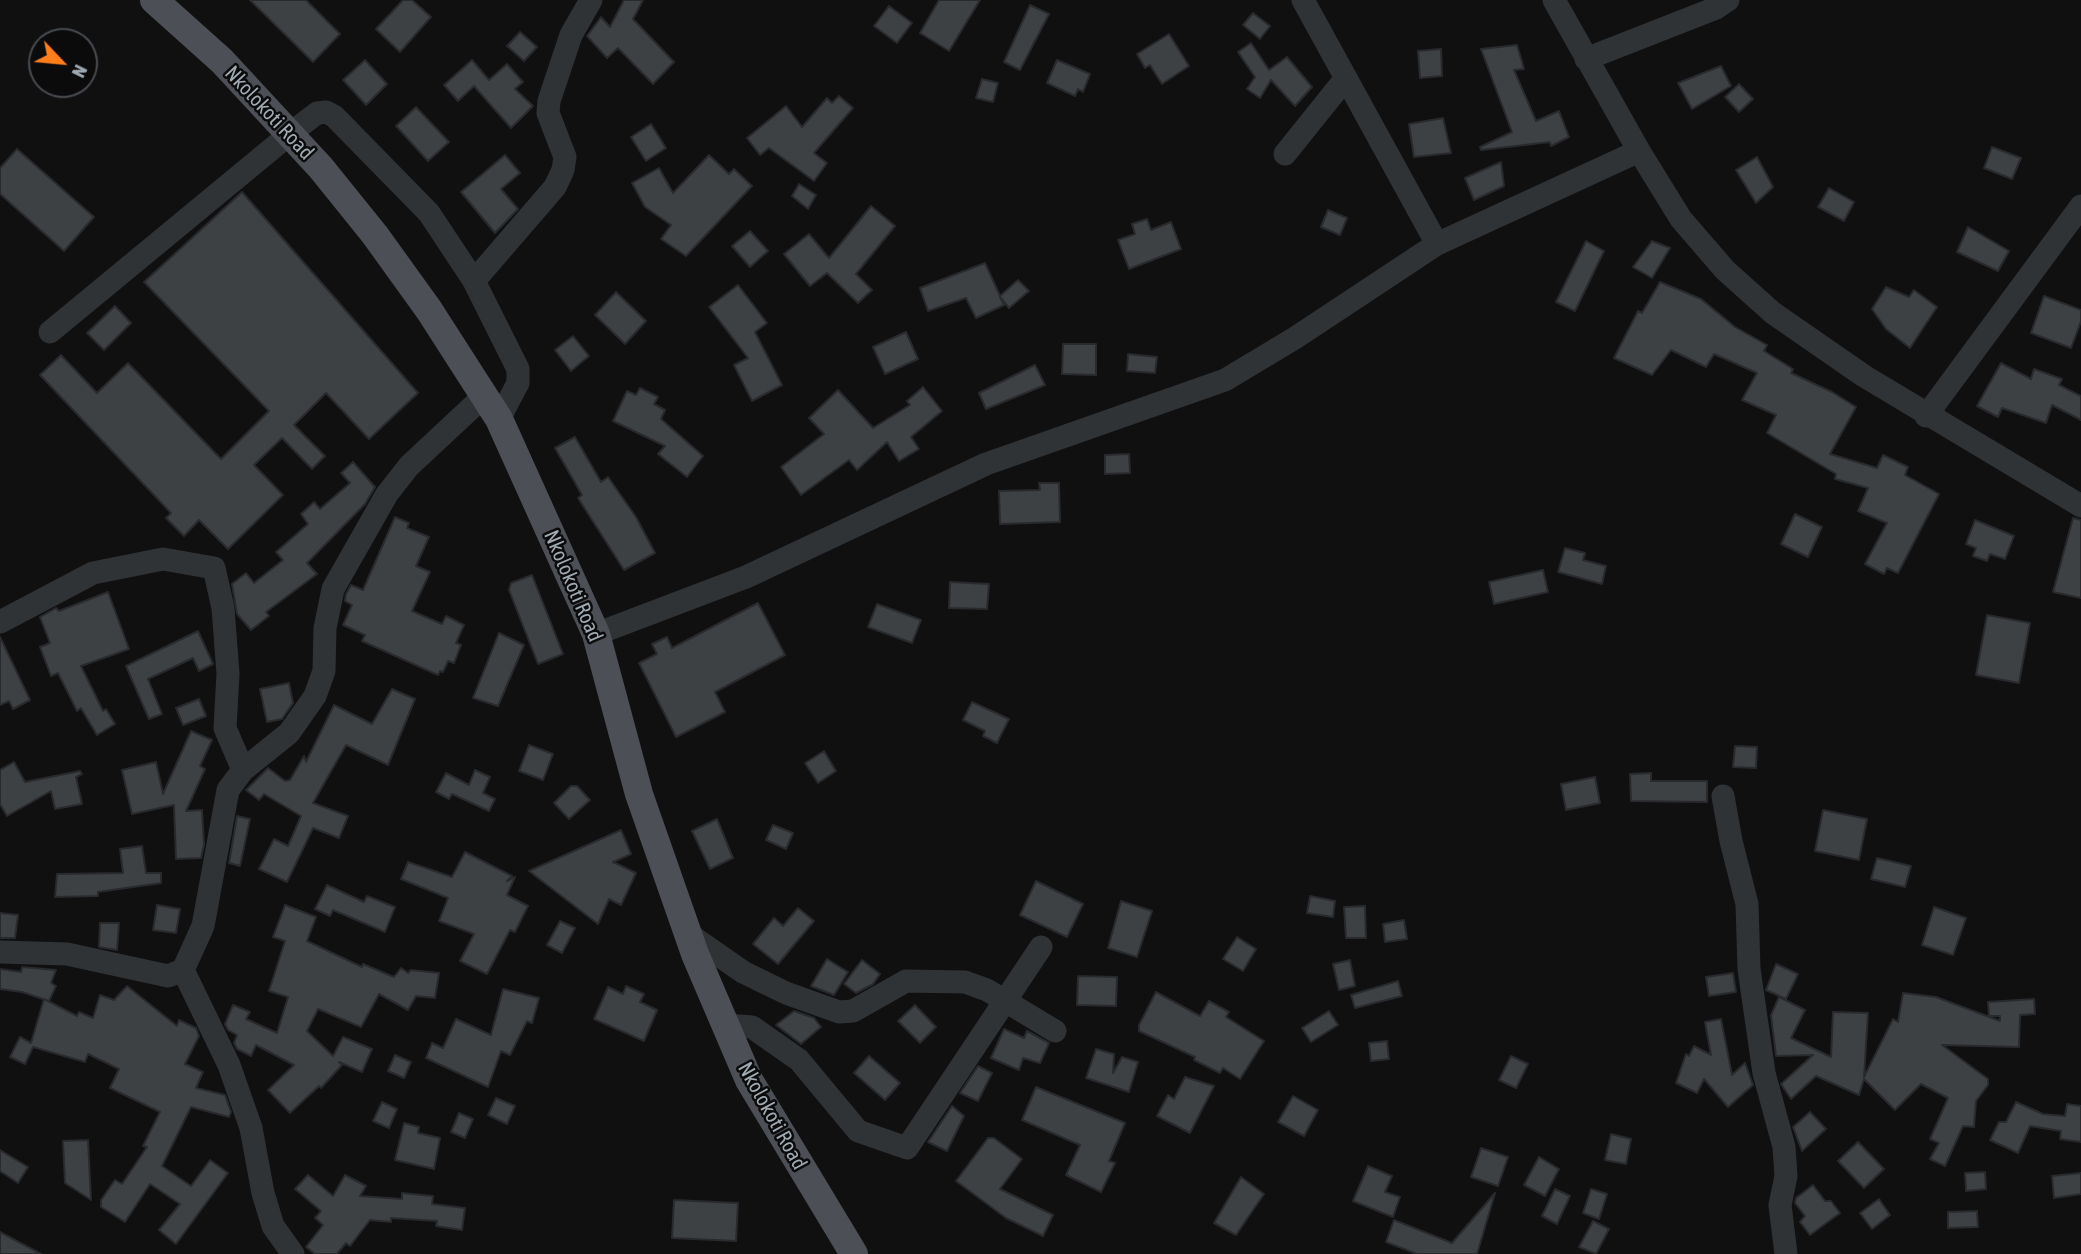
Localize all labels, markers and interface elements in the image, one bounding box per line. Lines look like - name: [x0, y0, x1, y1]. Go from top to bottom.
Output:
- north arrow: [28, 28, 98, 98]
- text: N: [68, 61, 92, 81]
- street label: Nkolokoti Road: [219, 61, 319, 165]
- street label: Nkolokoti Road: [538, 526, 608, 646]
- street label: Nkolokoti Road: [732, 1058, 812, 1174]

